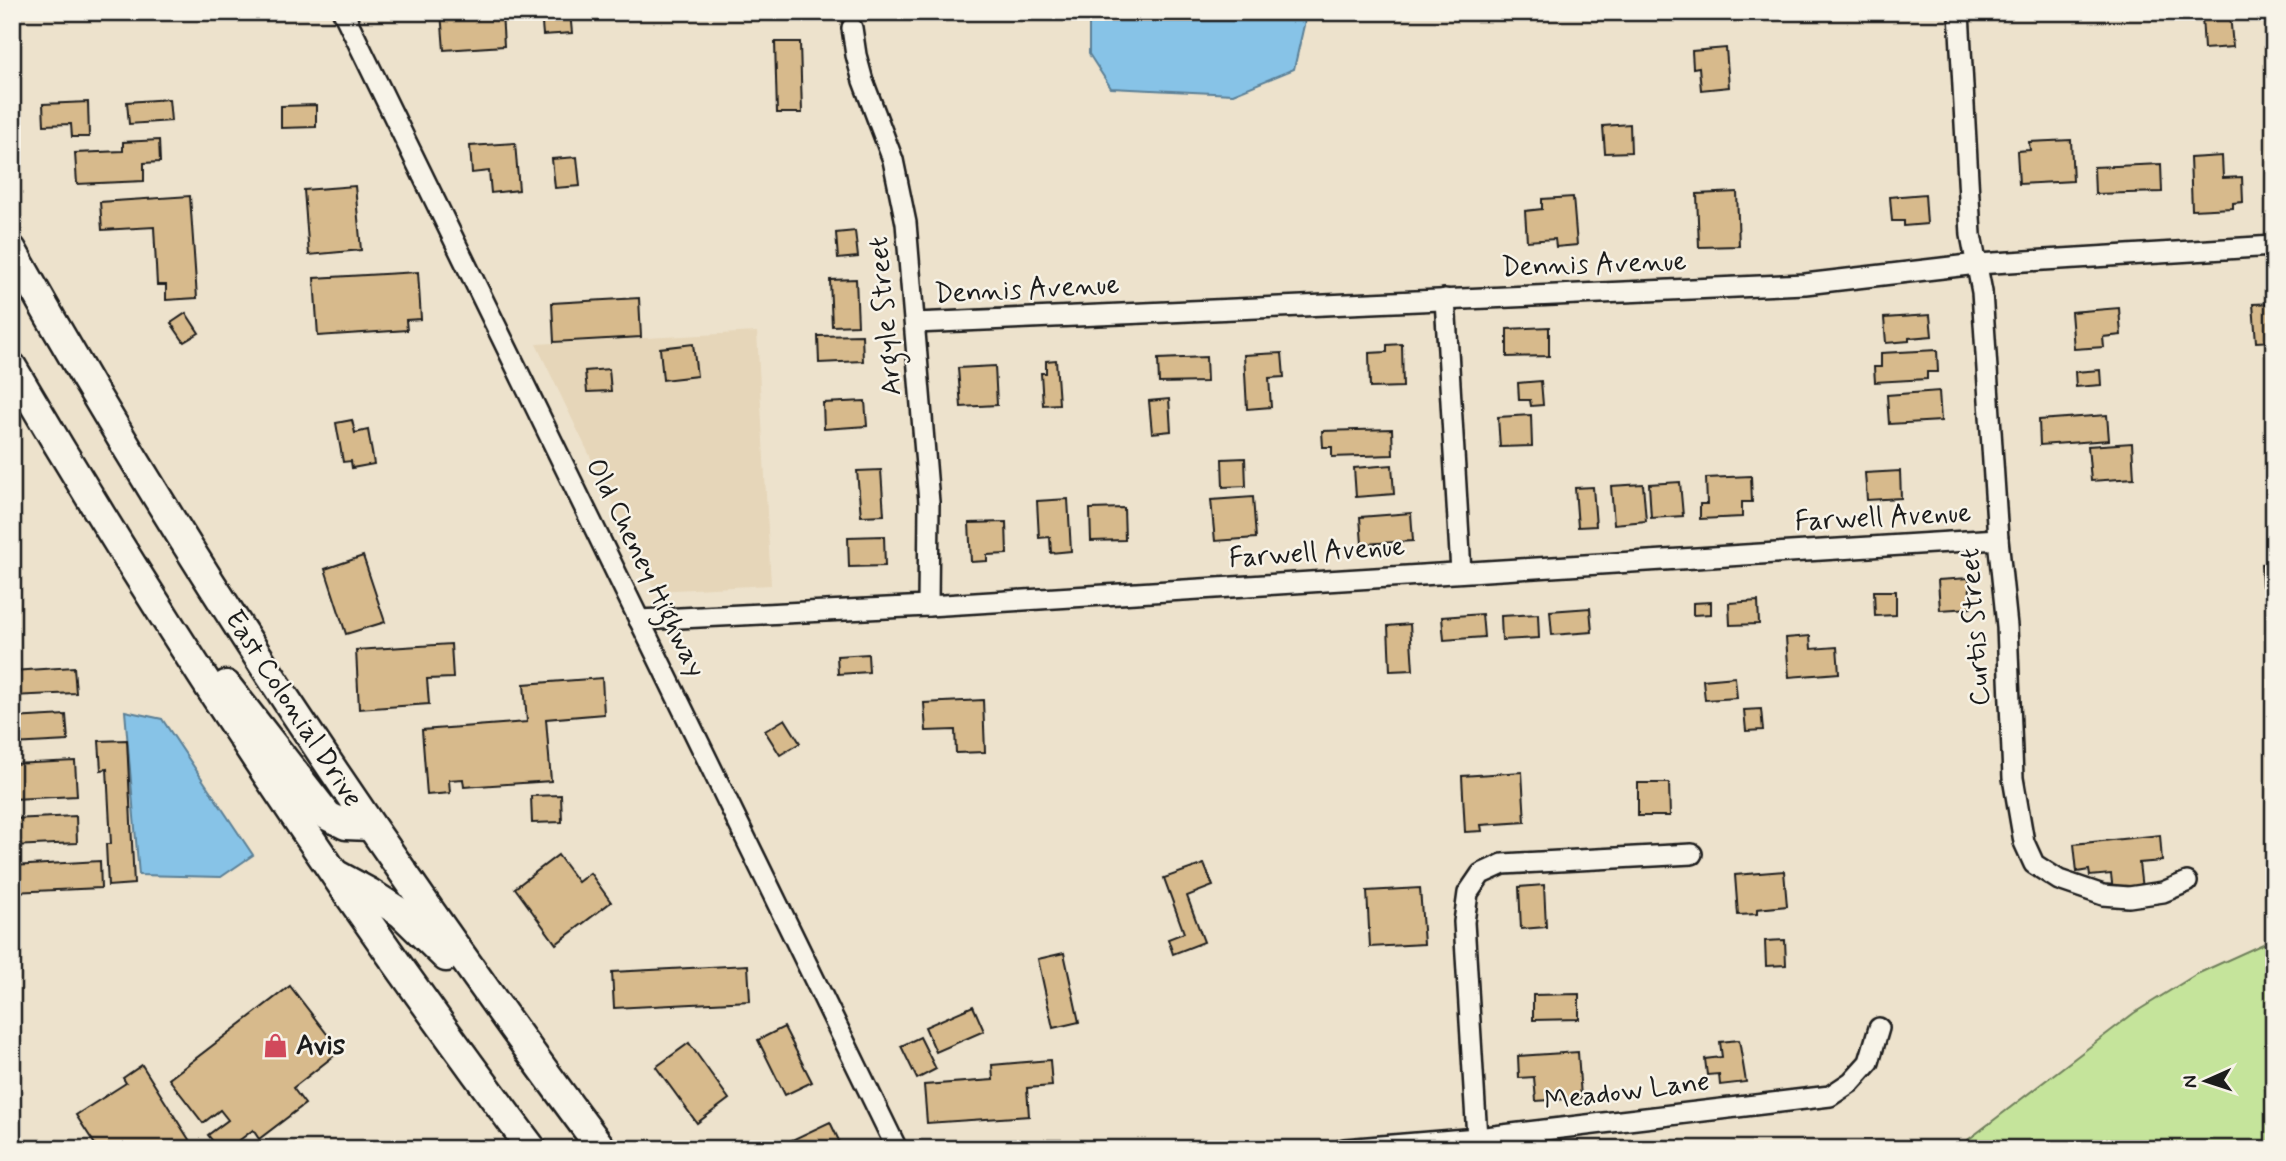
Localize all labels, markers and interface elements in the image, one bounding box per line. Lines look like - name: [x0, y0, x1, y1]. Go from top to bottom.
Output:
- street label: Argyle Street: [861, 235, 914, 397]
- street label: Dennis Avenue: [1501, 243, 1687, 287]
- street label: Dennis Avenue: [933, 267, 1121, 313]
- street label: Old Cheney Highway: [573, 452, 714, 685]
- street label: Farwell Avenue: [1794, 495, 1972, 541]
- street label: Farwell Avenue: [1228, 528, 1406, 578]
- street label: Curtis Street: [1952, 547, 2000, 707]
- street label: East Colonial Drive: [215, 603, 371, 815]
- place label: Avis: [296, 1028, 346, 1065]
- shop icon: Avis: [262, 1032, 290, 1060]
- north arrow: [2170, 1046, 2240, 1116]
- street label: Meadow Lane: [1542, 1063, 1712, 1121]
- text: N: [2178, 1075, 2203, 1089]

